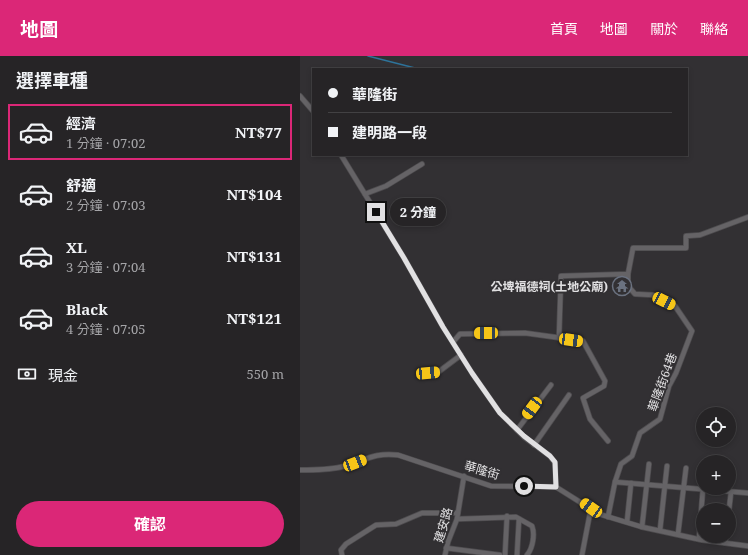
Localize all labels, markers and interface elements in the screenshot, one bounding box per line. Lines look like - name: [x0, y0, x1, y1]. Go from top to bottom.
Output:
- text: 地圖: [20, 16, 58, 42]
- text: 首頁: [550, 19, 578, 38]
- text: 地圖: [600, 19, 628, 38]
- text: 關於: [650, 19, 678, 38]
- text: 聯絡: [700, 19, 728, 38]
- text: 選擇車種: [16, 68, 88, 92]
- text: 華隆街: [352, 84, 397, 104]
- text: 經濟: [66, 113, 96, 133]
- icon: car: [18, 114, 54, 150]
- text: NT$77: [235, 122, 282, 142]
- text: 建明路一段: [352, 122, 427, 142]
- text: 1 分鐘 · 07:02: [66, 134, 145, 152]
- text: 舒適: [66, 175, 96, 195]
- icon: car: [18, 176, 54, 212]
- text: NT$104: [226, 184, 282, 204]
- text: 2 分鐘 · 07:03: [66, 196, 145, 214]
- callout: 2 分鐘: [390, 198, 446, 226]
- route end: [367, 203, 385, 221]
- text: 2 分鐘: [400, 203, 436, 221]
- text: XL: [66, 237, 87, 257]
- icon: car: [18, 238, 54, 274]
- text: NT$131: [226, 246, 282, 266]
- text: 3 分鐘 · 07:04: [66, 258, 145, 276]
- temple icon: 公埤福德祠(土地公廟): [611, 275, 633, 297]
- place label: 公埤福德祠(土地公廟): [490, 278, 608, 295]
- car: [651, 290, 677, 312]
- text: Black: [66, 299, 108, 319]
- icon: car: [18, 300, 54, 336]
- text: NT$121: [226, 308, 282, 328]
- text: 4 分鐘 · 07:05: [66, 320, 145, 338]
- car: [474, 327, 498, 339]
- car: [558, 332, 584, 348]
- street label: 華隆街64巷: [644, 350, 680, 414]
- icon: cash: [16, 363, 38, 385]
- text: 現金: [48, 365, 78, 385]
- text: 550 m: [247, 365, 284, 383]
- car: [416, 366, 440, 380]
- car: [520, 395, 544, 421]
- map controls: [696, 407, 736, 543]
- button: locate: [696, 407, 736, 447]
- car: [342, 453, 368, 473]
- button: +: [696, 455, 736, 495]
- street label: 華隆街: [462, 457, 502, 483]
- route start: [515, 477, 533, 495]
- car: [578, 496, 604, 520]
- button: 確認: [16, 501, 284, 547]
- button: −: [696, 503, 736, 543]
- street label: 建安路: [430, 505, 456, 545]

